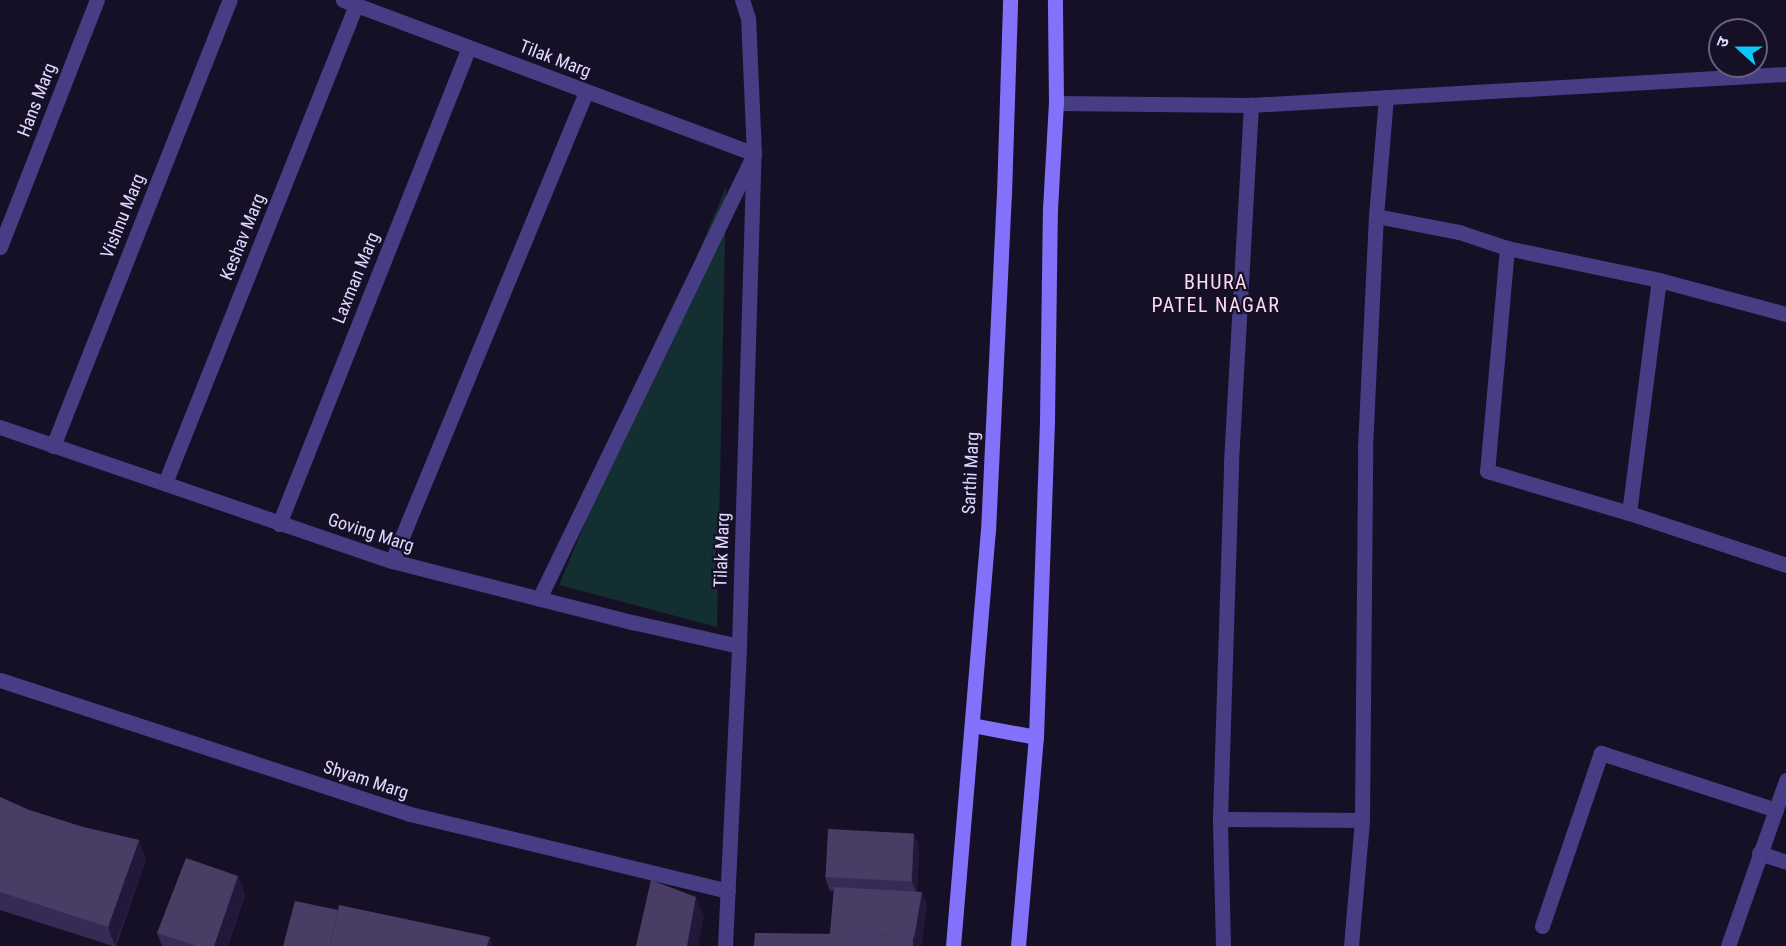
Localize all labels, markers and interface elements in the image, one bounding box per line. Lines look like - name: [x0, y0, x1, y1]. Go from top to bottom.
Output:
- north arrow: [1708, 18, 1768, 78]
- text: उ: [1712, 34, 1733, 50]
- street label: Tilak Marg: [516, 35, 594, 83]
- street label: Hans Marg: [13, 60, 61, 140]
- street label: Vishnu Marg: [96, 171, 150, 261]
- street label: Keshav Marg: [216, 190, 270, 284]
- street label: Laxman Marg: [328, 229, 384, 327]
- district label: BHURA PATEL NAGAR: [1152, 270, 1280, 317]
- street label: Sarthi Marg: [958, 431, 984, 515]
- street label: Goving Marg: [325, 509, 417, 557]
- street label: Tilak Marg: [710, 512, 734, 588]
- street label: Shyam Marg: [321, 756, 411, 804]

